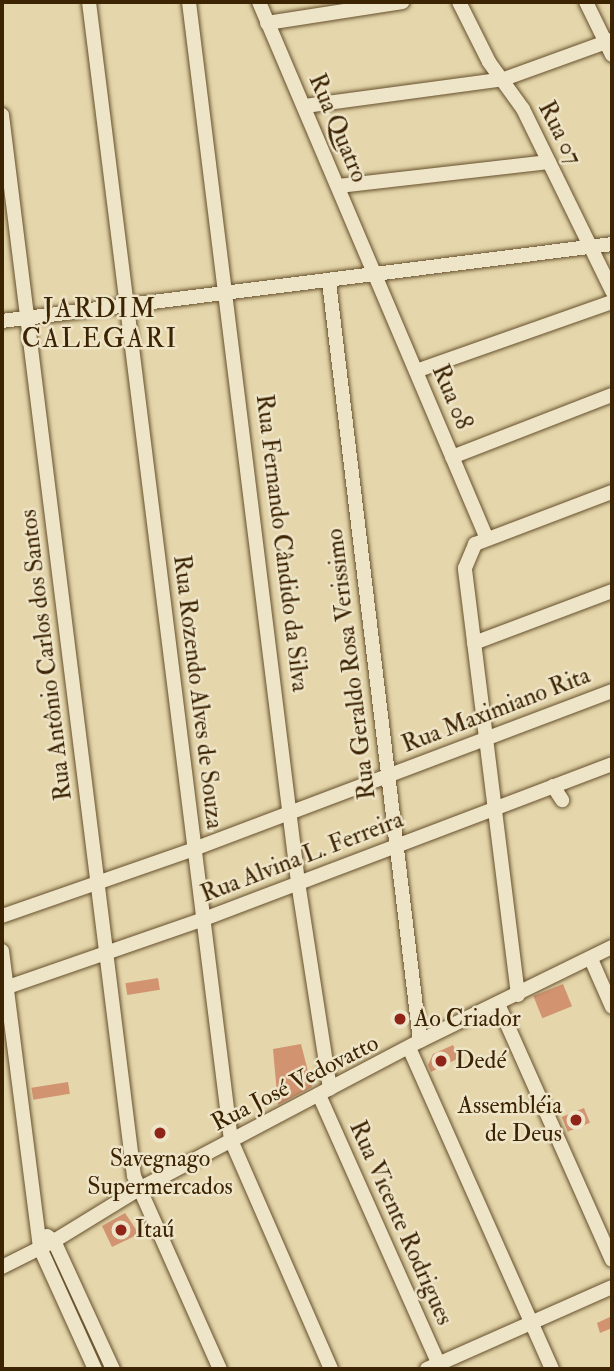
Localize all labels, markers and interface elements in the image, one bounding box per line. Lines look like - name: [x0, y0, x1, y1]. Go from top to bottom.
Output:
- street label: Rua Quatro: [302, 69, 374, 187]
- street label: Rua 07: [532, 96, 588, 170]
- district label: JARDIM CALEGARI: [23, 294, 177, 356]
- street label: Rua 08: [425, 360, 479, 434]
- street label: Rua Fernando Cândido da Silva: [249, 393, 315, 693]
- street label: Rua Antônio Carlos dos Santos: [14, 508, 78, 802]
- street label: Rua Geraldo Rosa Verissimo: [320, 527, 382, 801]
- street label: Rua Rozendo Alves de Souza: [167, 553, 229, 831]
- street label: Rua Maximiano Rita: [398, 661, 594, 759]
- street label: Rua Alvina L. Ferreira: [197, 805, 407, 909]
- place label: Ao Criador: [414, 1005, 521, 1033]
- marker: Ao Criador: [392, 1011, 408, 1027]
- street label: Rua José Vedovatto: [207, 1028, 383, 1138]
- place label: Dedé: [455, 1047, 506, 1075]
- marker: Dedé: [433, 1053, 449, 1069]
- place label: Assembléia de Deus: [458, 1092, 562, 1148]
- marker: Assembléia de Deus: [568, 1112, 584, 1128]
- street label: Rua Vicente Rodrigues: [343, 1116, 459, 1330]
- marker: Savegnago Supermercados: [152, 1125, 168, 1141]
- place label: Savegnago Supermercados: [87, 1145, 233, 1201]
- place label: Itaú: [135, 1216, 174, 1244]
- marker: Itaú: [113, 1222, 129, 1238]

